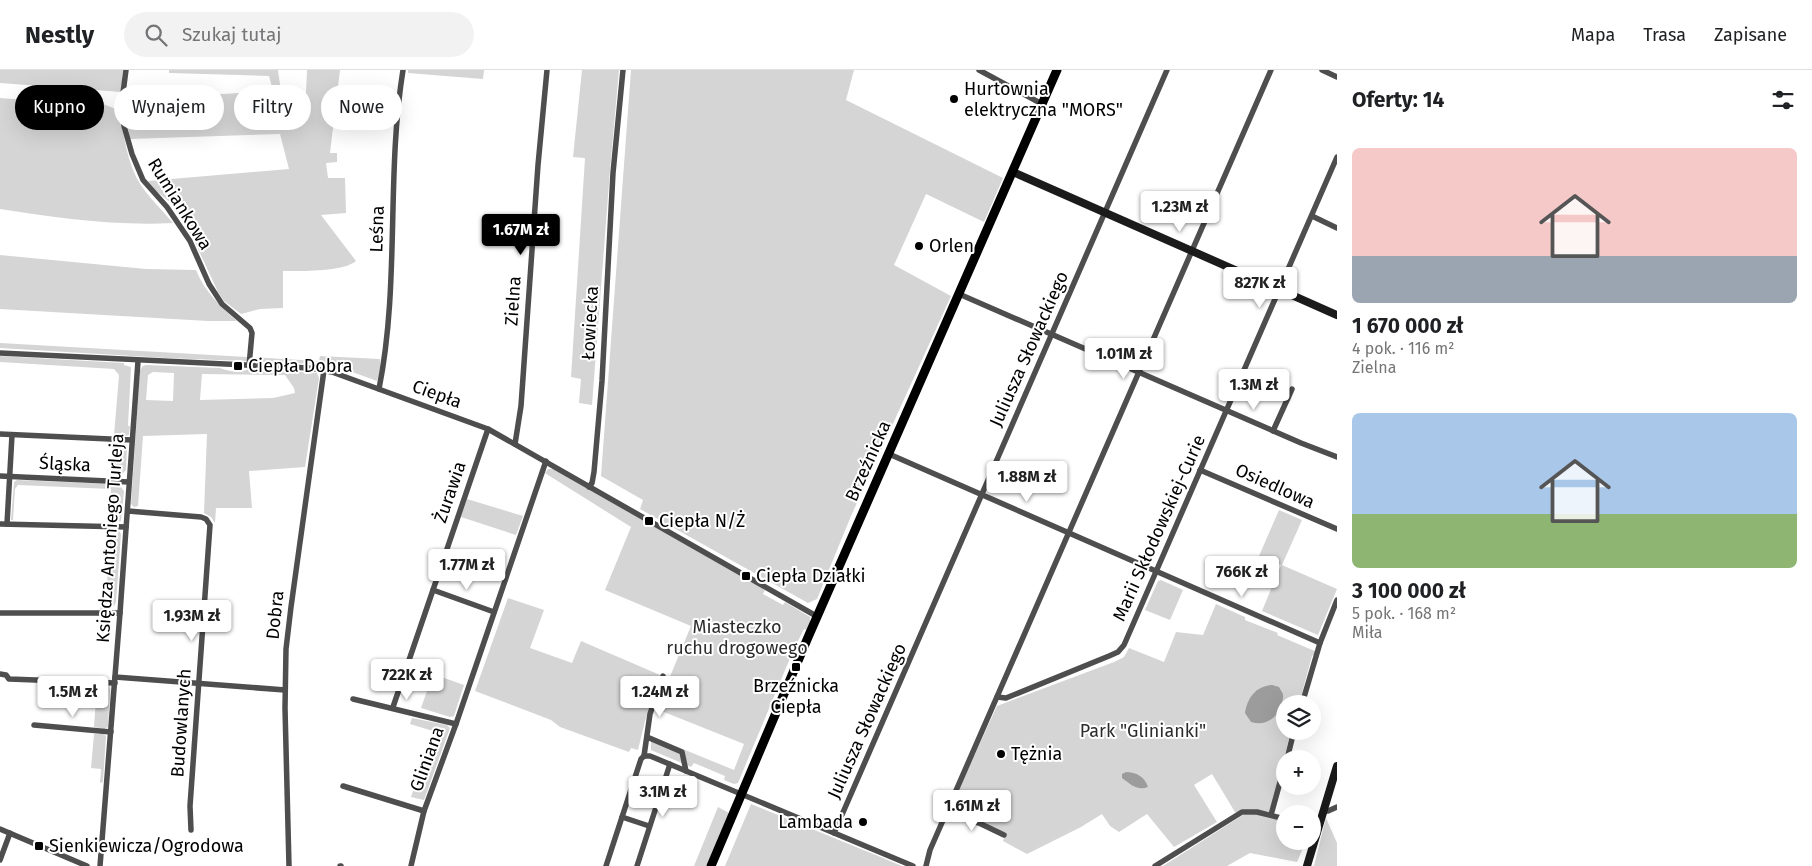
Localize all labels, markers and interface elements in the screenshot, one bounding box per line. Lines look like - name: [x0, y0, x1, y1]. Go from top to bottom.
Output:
- search box: [124, 12, 474, 57]
- text: Nestly: [25, 21, 94, 49]
- icon: search: [142, 21, 170, 49]
- text: Szukaj tutaj: [182, 23, 282, 46]
- text: Mapa: [1571, 24, 1615, 46]
- text: Trasa: [1643, 24, 1686, 46]
- text: Zapisane: [1714, 24, 1787, 46]
- place label: Hurtownia elektryczna "MORS": [964, 78, 1123, 121]
- chip: Kupno: [15, 85, 104, 130]
- chip: Wynajem: [114, 85, 224, 130]
- chip: Filtry: [234, 85, 311, 130]
- chip: Nowe: [321, 85, 402, 130]
- icon: filters: [1769, 86, 1797, 114]
- text: Oferty: 14: [1352, 87, 1444, 113]
- marker: Hurtownia elektryczna "MORS": [948, 93, 960, 105]
- street label: Rumiankowa: [143, 154, 217, 254]
- icon: home: [1530, 181, 1620, 271]
- pin: 1.23M zł: [1128, 190, 1232, 233]
- text: 1.23M zł: [1151, 197, 1209, 216]
- street label: Leśna: [365, 205, 389, 253]
- pin: 1.67M zł: [469, 214, 573, 256]
- text: 1.67M zł: [493, 220, 549, 239]
- place label: Orlen: [929, 235, 974, 257]
- marker: Orlen: [913, 240, 925, 252]
- pin: 827K zł: [1214, 266, 1306, 309]
- street label: Juliusza Słowackiego: [985, 268, 1073, 430]
- text: 827K zł: [1234, 273, 1286, 292]
- street label: Zielna: [500, 275, 526, 327]
- street label: Łowiecka: [577, 285, 603, 361]
- text: 1 670 000 zł: [1352, 313, 1464, 339]
- pin: 1.01M zł: [1072, 338, 1176, 380]
- text: 4 pok. · 116 m²: [1352, 339, 1454, 358]
- text: 1.01M zł: [1096, 344, 1152, 363]
- place label: Ciepła Dobra: [248, 355, 353, 377]
- text: Zielna: [1352, 358, 1396, 377]
- marker: Ciepła Dobra: [232, 360, 244, 372]
- pin: 1.3M zł: [1208, 368, 1300, 411]
- street label: Ciepła: [409, 375, 465, 413]
- text: 1.3M zł: [1229, 375, 1279, 394]
- street label: Brzeźnicka: [840, 417, 896, 505]
- street label: Marii Skłodowskiej-Curie: [1108, 431, 1210, 625]
- street label: Księdza Antoniego Turleja: [92, 432, 128, 644]
- icon: home: [1530, 446, 1620, 536]
- street label: Śląska: [39, 451, 91, 476]
- street label: Żurawia: [429, 458, 471, 526]
- street label: Osiedlowa: [1232, 459, 1318, 513]
- pin: 1.88M zł: [975, 460, 1079, 503]
- text: 1.88M zł: [997, 467, 1057, 486]
- place label: Ciepła N/Ż: [659, 510, 745, 532]
- marker: Ciepła N/Ż: [643, 515, 655, 527]
- pin: 1.77M zł: [415, 548, 519, 591]
- text: 1.77M zł: [439, 555, 495, 574]
- pin: 766K zł: [1196, 556, 1288, 598]
- text: 766K zł: [1216, 562, 1268, 581]
- place label: Ciepła Działki: [756, 565, 866, 587]
- marker: Ciepła Działki: [740, 570, 752, 582]
- text: 3 100 000 zł: [1352, 578, 1466, 604]
- street label: Dobra: [262, 590, 288, 640]
- pin: 1.93M zł: [140, 600, 244, 642]
- text: 5 pok. · 168 m²: [1352, 604, 1456, 623]
- text: 1.93M zł: [163, 606, 221, 625]
- park label: Miasteczko ruchu drogowego: [666, 616, 808, 659]
- text: Miła: [1352, 623, 1382, 642]
- street label: Juliusza Słowackiego: [823, 640, 911, 802]
- pin: 722K zł: [361, 658, 453, 701]
- marker: Brzeźnicka Ciepła: [790, 661, 802, 673]
- text: 722K zł: [382, 665, 432, 684]
- street label: Budowlanych: [166, 668, 196, 778]
- place label: Brzeźnicka Ciepła: [753, 675, 839, 718]
- pin: 1.5M zł: [27, 676, 119, 718]
- pin: 1.24M zł: [608, 676, 712, 718]
- text: 1.5M zł: [48, 682, 98, 701]
- text: 1.24M zł: [631, 682, 689, 701]
- map controls: [1276, 695, 1321, 850]
- button: layers: [1276, 695, 1321, 740]
- park label: Park "Glinianki": [1080, 720, 1206, 742]
- street label: Gliniana: [405, 724, 449, 794]
- place label: Tężnia: [1011, 743, 1062, 765]
- marker: Tężnia: [995, 748, 1007, 760]
- button: +: [1276, 750, 1321, 795]
- pin: 3.1M zł: [617, 776, 709, 818]
- text: 3.1M zł: [639, 782, 687, 801]
- pin: 1.61M zł: [920, 790, 1024, 832]
- text: 1.61M zł: [944, 796, 1000, 815]
- button: −: [1276, 805, 1321, 850]
- place label: Lambada: [778, 811, 853, 833]
- marker: Lambada: [857, 816, 869, 828]
- place label: Sienkiewicza/Ogrodowa: [49, 835, 244, 857]
- marker: Sienkiewicza/Ogrodowa: [33, 840, 45, 852]

